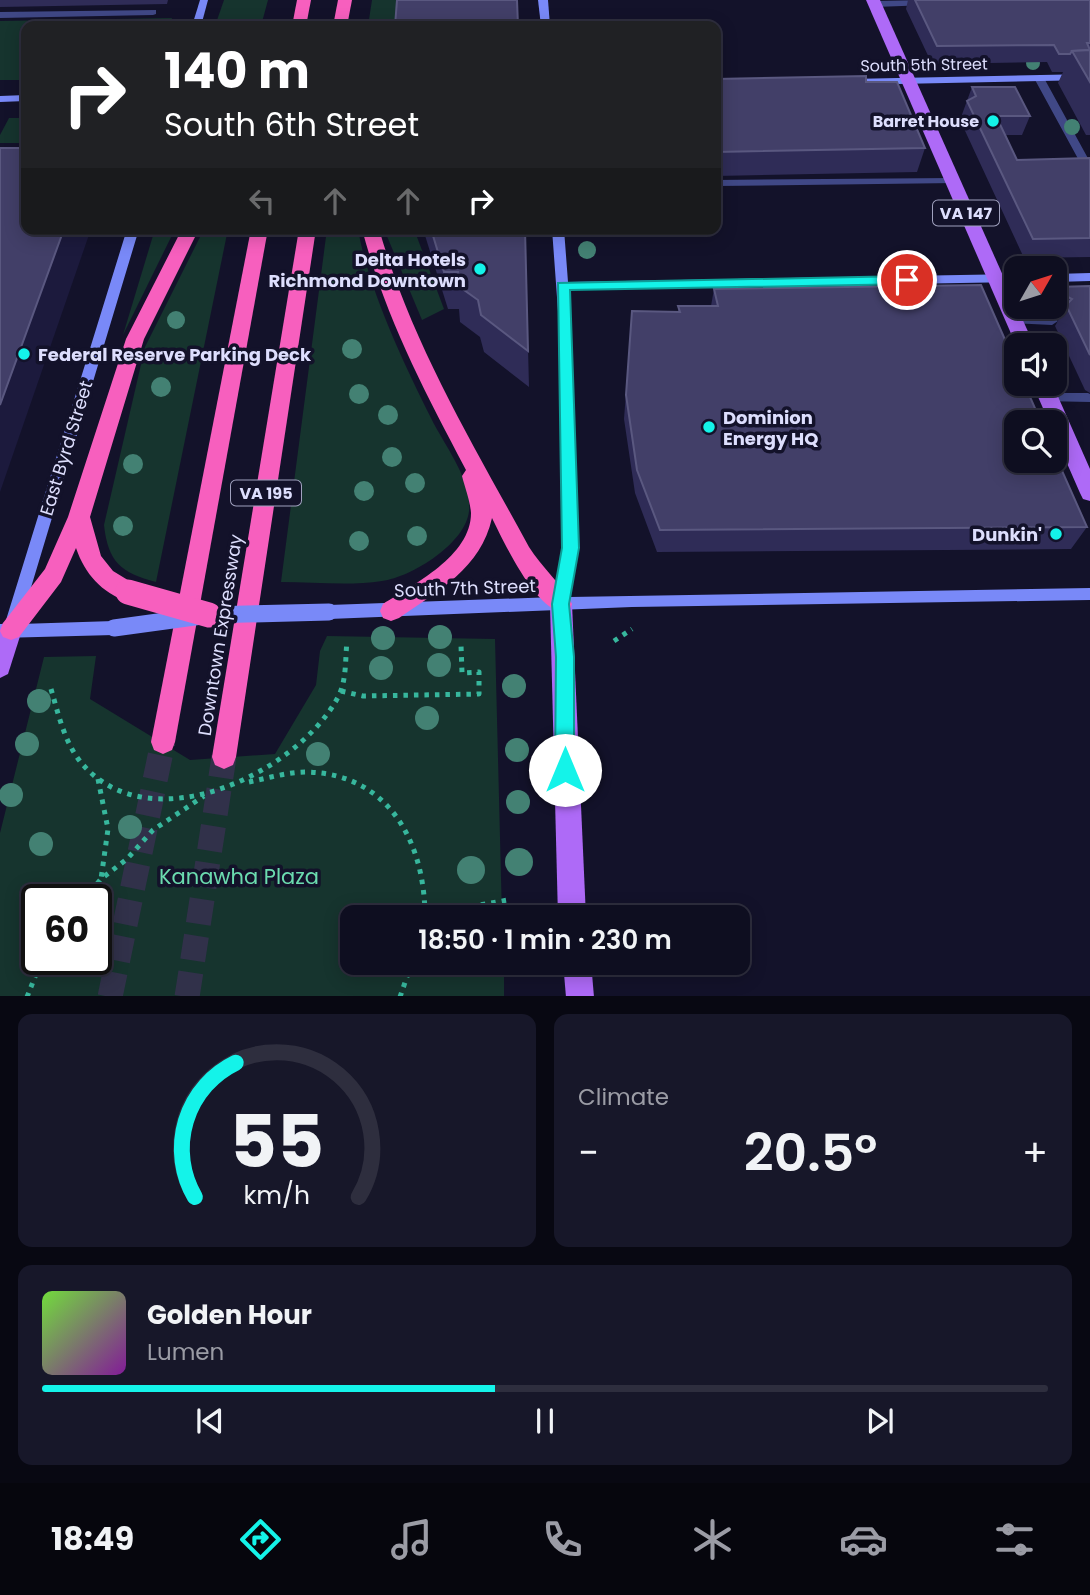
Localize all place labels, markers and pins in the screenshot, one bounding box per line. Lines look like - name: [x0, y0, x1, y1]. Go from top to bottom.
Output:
- place label: Barret House: [873, 110, 979, 133]
- marker: Barret House: [985, 113, 1001, 129]
- place label: Delta Hotels Richmond Downtown: [268, 247, 466, 293]
- pin: [877, 250, 937, 310]
- marker: Delta Hotels Richmond Downtown: [472, 261, 488, 277]
- place label: Federal Reserve Parking Deck: [38, 342, 312, 367]
- marker: Federal Reserve Parking Deck: [16, 346, 32, 362]
- place label: Dominion Energy HQ: [723, 405, 818, 451]
- marker: Dominion Energy HQ: [701, 419, 717, 435]
- place label: Dunkin': [972, 522, 1042, 547]
- marker: Dunkin': [1048, 526, 1064, 542]

